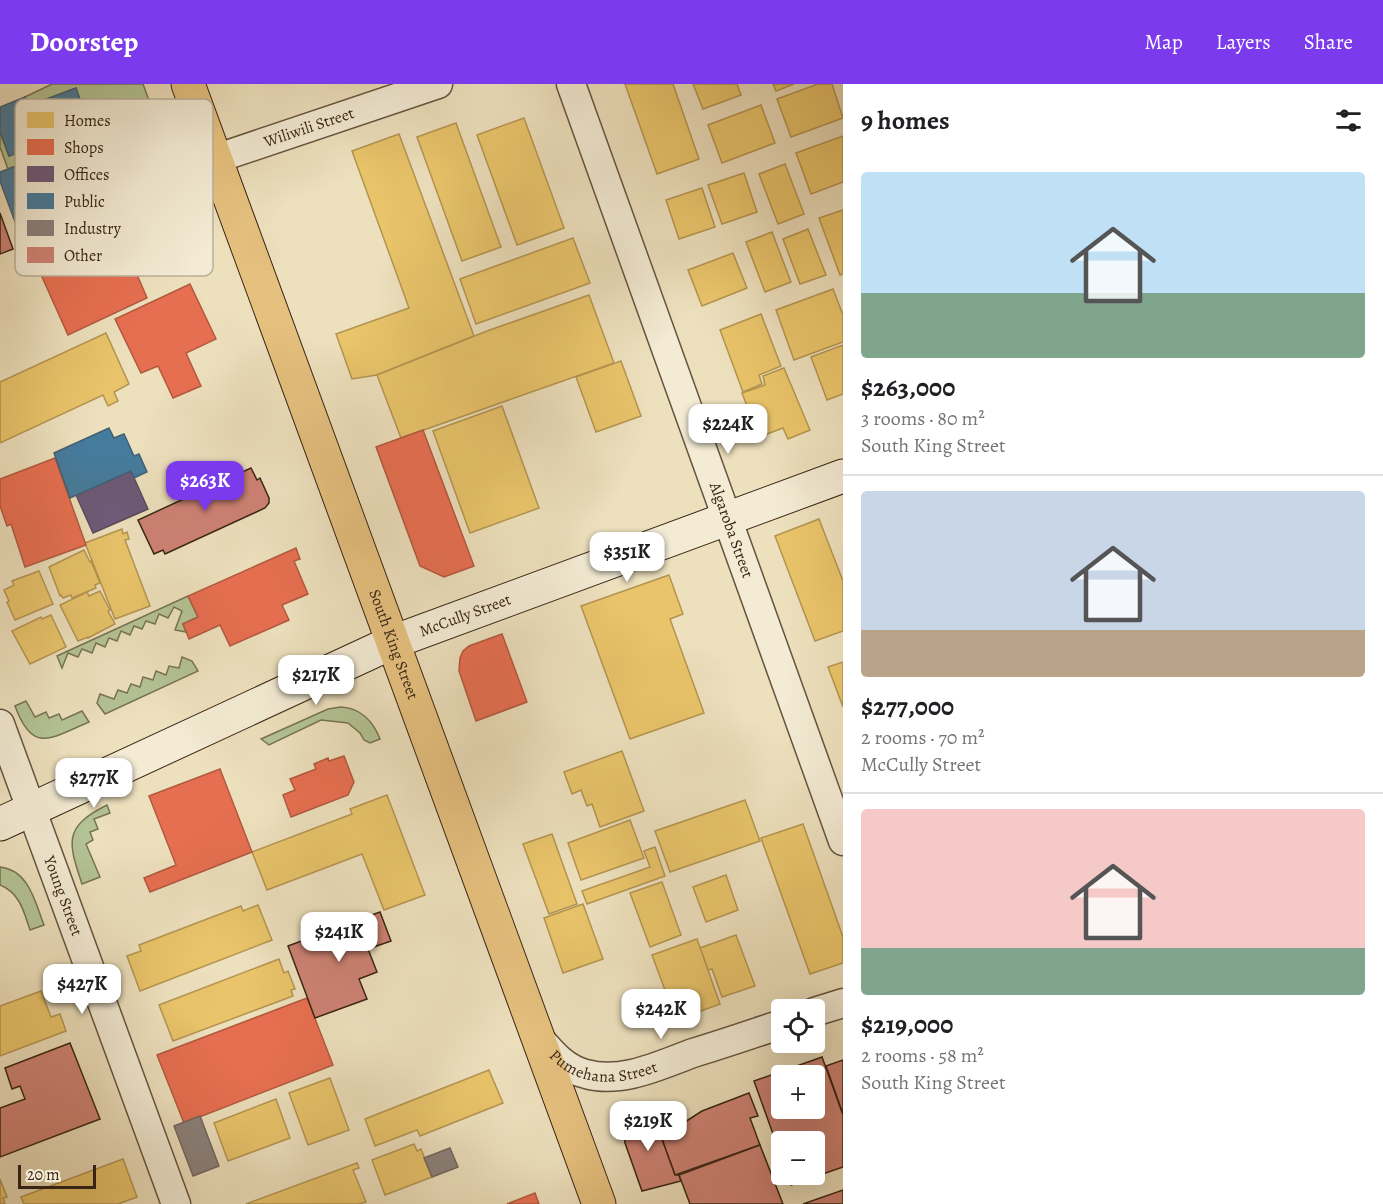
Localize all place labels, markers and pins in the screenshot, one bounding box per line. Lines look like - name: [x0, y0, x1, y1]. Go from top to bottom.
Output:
- pin: $224K: [686, 404, 770, 455]
- pin: $263K: [163, 461, 247, 512]
- pin: $351K: [585, 532, 669, 583]
- pin: $217K: [274, 655, 358, 706]
- pin: $277K: [52, 758, 136, 809]
- pin: $241K: [297, 912, 381, 963]
- pin: $427K: [40, 964, 124, 1015]
- pin: $242K: [619, 989, 703, 1040]
- pin: $219K: [606, 1101, 690, 1152]

